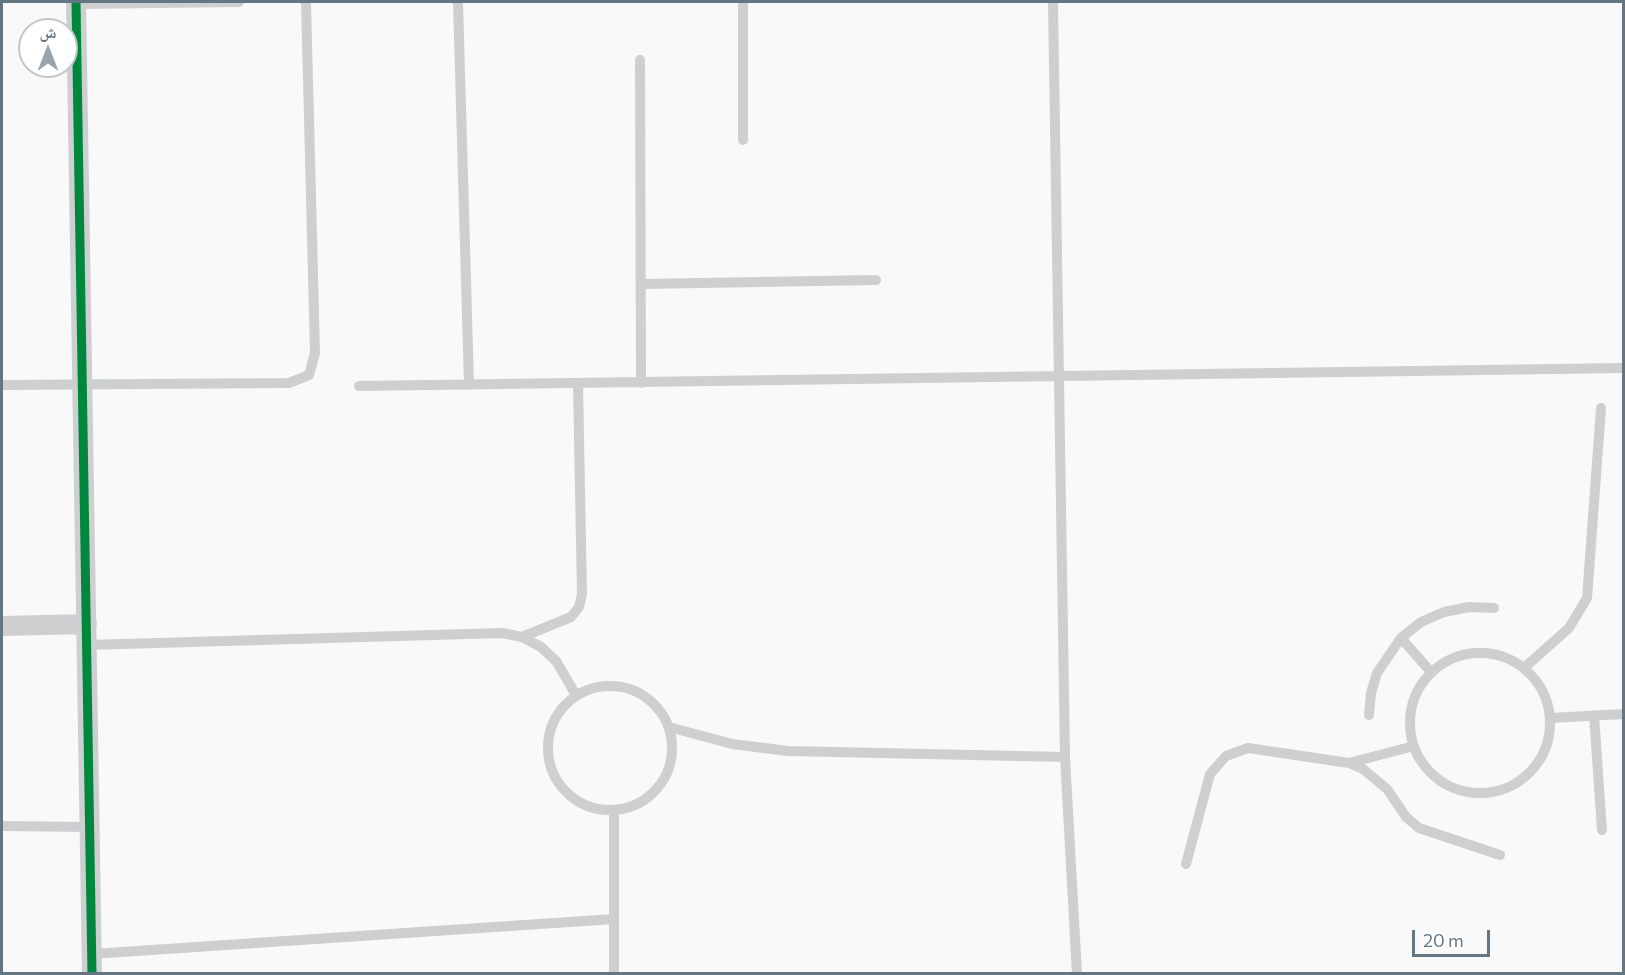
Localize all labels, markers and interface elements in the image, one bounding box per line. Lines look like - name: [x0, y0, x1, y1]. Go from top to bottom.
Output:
- north arrow: [18, 18, 78, 78]
- text: ش: [40, 22, 56, 41]
- scale bar: [1415, 918, 1493, 956]
- text: 20 m: [1423, 929, 1464, 951]

